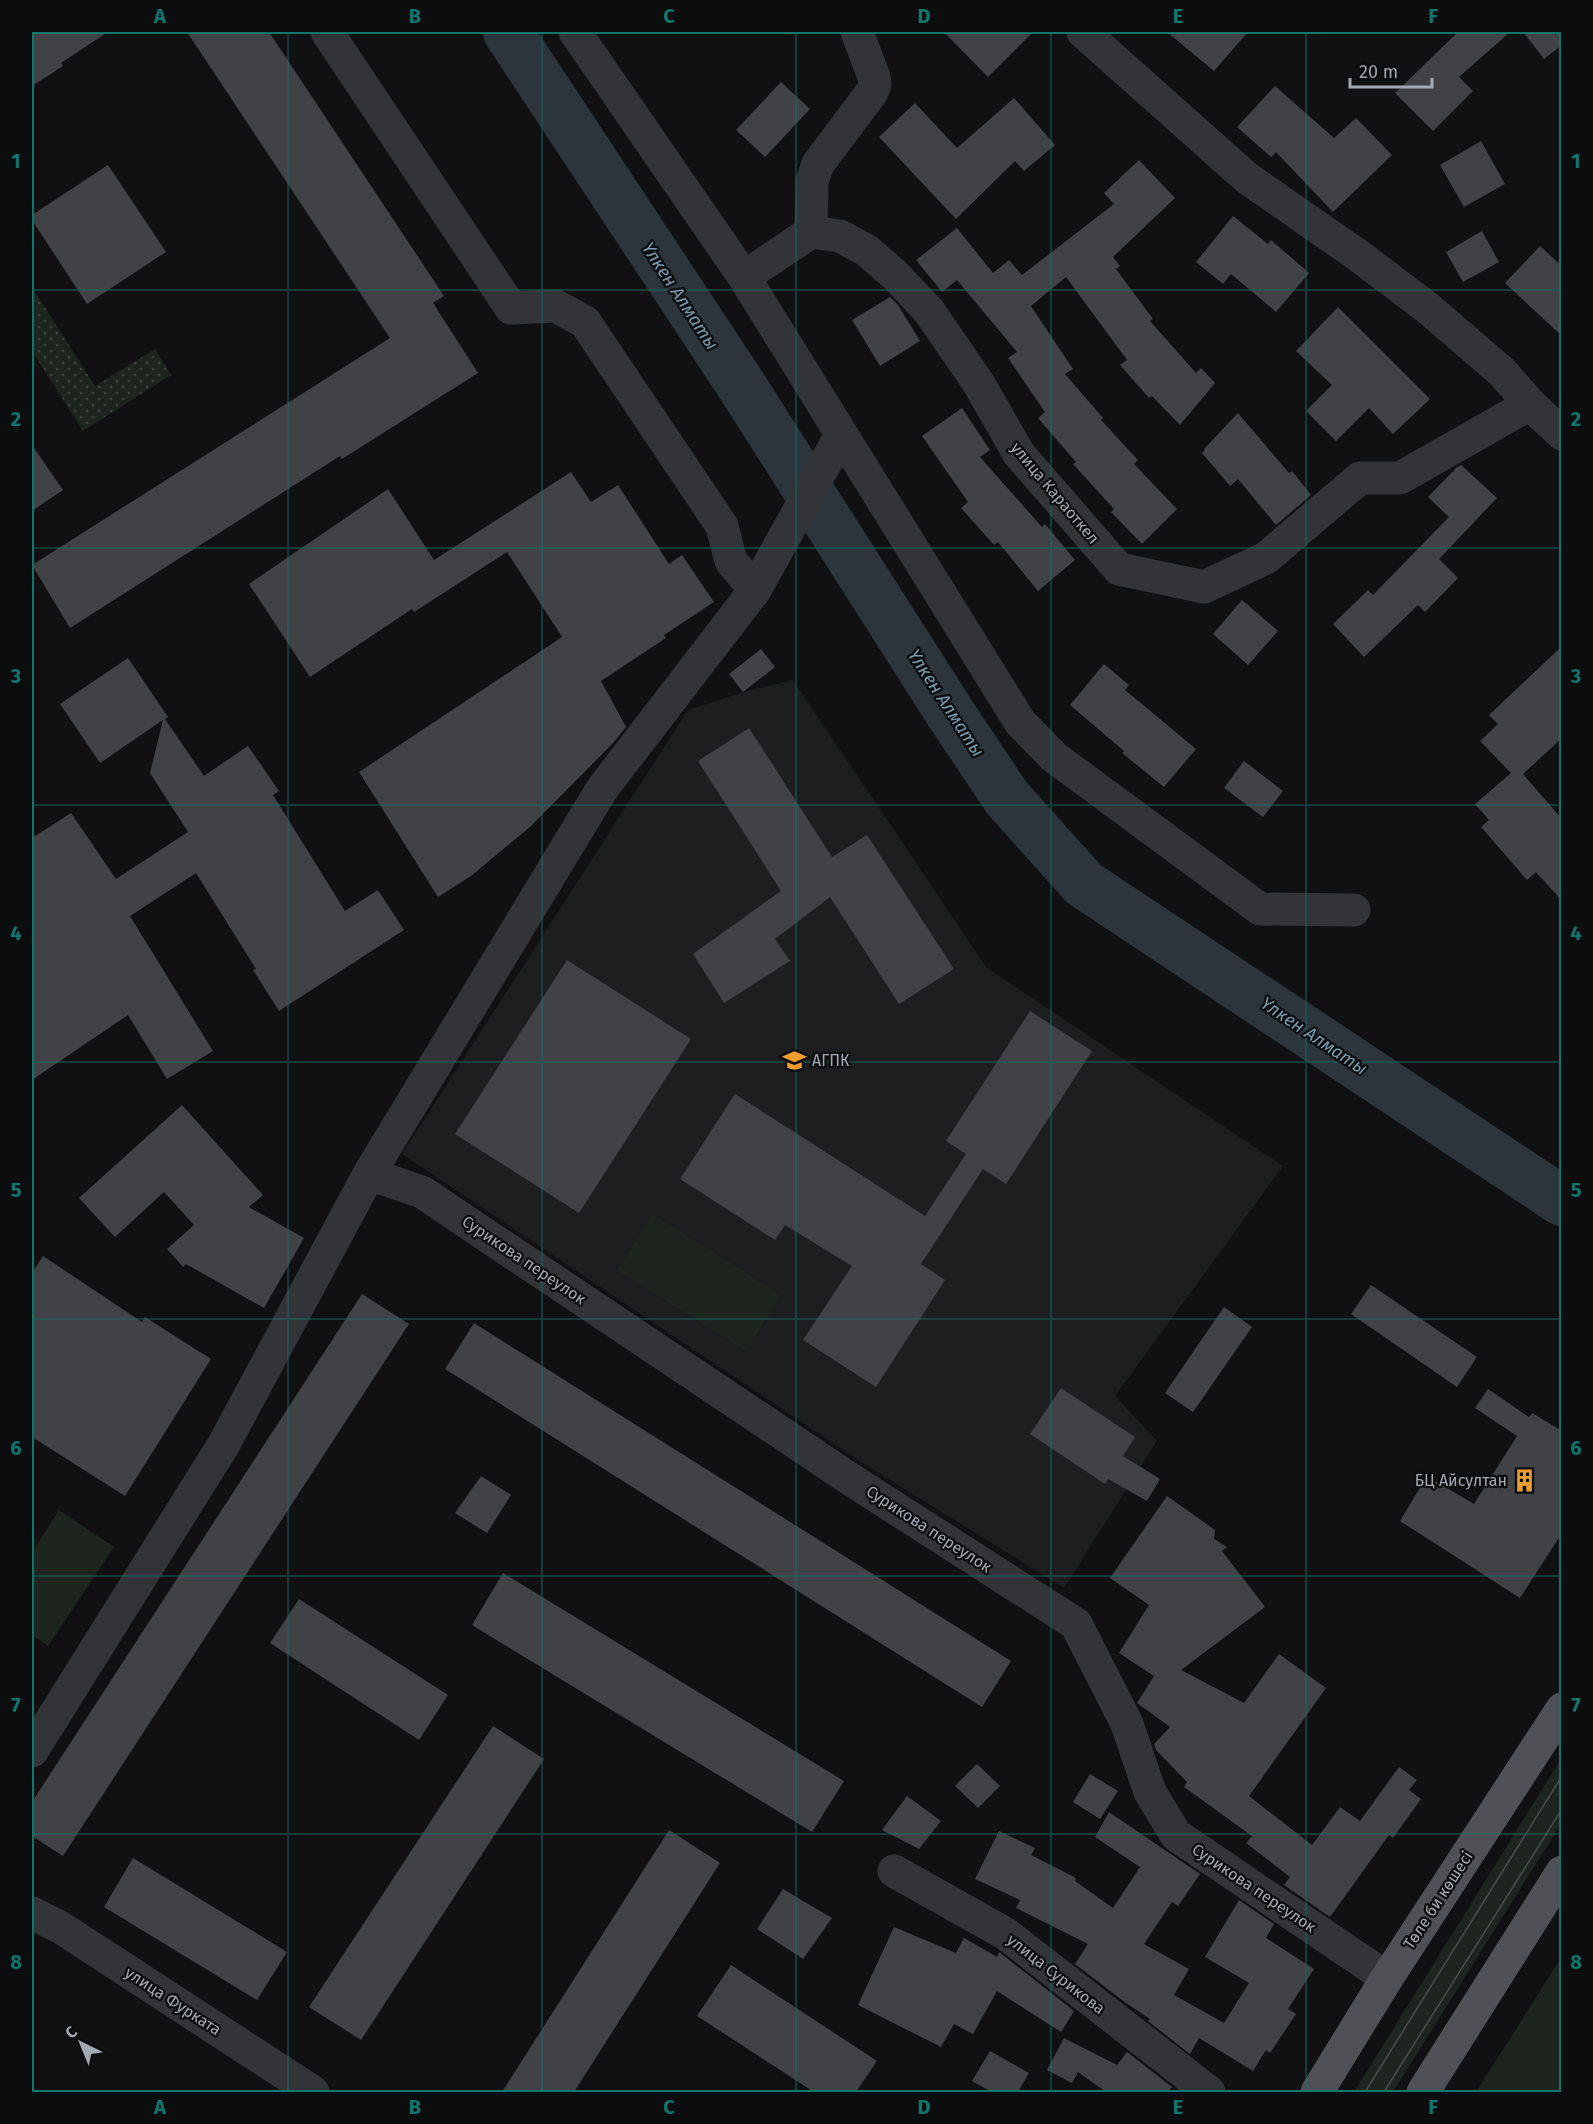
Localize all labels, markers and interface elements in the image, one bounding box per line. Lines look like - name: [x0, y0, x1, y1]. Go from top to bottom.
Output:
- text: A: [153, 4, 167, 28]
- text: B: [409, 4, 421, 28]
- text: C: [663, 4, 675, 28]
- text: D: [917, 4, 931, 28]
- text: E: [1173, 4, 1183, 28]
- text: F: [1428, 4, 1438, 28]
- scale bar: [1350, 51, 1432, 89]
- text: 20 m: [1359, 61, 1398, 83]
- text: 1: [11, 149, 21, 173]
- text: 1: [1571, 149, 1581, 173]
- water label: Үлкен Алматы: [637, 238, 723, 354]
- text: 2: [11, 407, 21, 431]
- text: 2: [1571, 407, 1581, 431]
- street label: улица Караоткел: [1007, 438, 1103, 548]
- water label: Үлкен Алматы: [903, 645, 989, 761]
- text: 3: [10, 664, 21, 688]
- text: 3: [1570, 664, 1581, 688]
- text: 4: [10, 921, 22, 945]
- text: 4: [1570, 921, 1582, 945]
- water label: Үлкен Алматы: [1256, 992, 1372, 1080]
- school or university icon: АГПК: [781, 1047, 807, 1073]
- place label: АГПК: [812, 1051, 850, 1070]
- text: 5: [11, 1178, 22, 1202]
- text: 5: [1571, 1178, 1582, 1202]
- street label: Сурикова переулок: [458, 1211, 590, 1309]
- text: 6: [10, 1436, 22, 1460]
- text: 6: [1570, 1436, 1582, 1460]
- building icon: БЦ Айсултан: [1512, 1467, 1538, 1493]
- place label: БЦ Айсултан: [1415, 1471, 1507, 1490]
- street label: Сурикова переулок: [863, 1481, 996, 1577]
- text: 7: [11, 1693, 21, 1717]
- text: 7: [1571, 1693, 1581, 1717]
- street label: Сурикова переулок: [1188, 1839, 1320, 1937]
- street label: Төле би көшесі: [1399, 1847, 1477, 1953]
- street label: улица Сурикова: [1003, 1930, 1109, 2018]
- text: 8: [10, 1950, 22, 1974]
- text: 8: [1570, 1950, 1582, 1974]
- street label: улица Фурката: [121, 1963, 225, 2039]
- north arrow: [51, 2013, 111, 2073]
- text: С: [61, 2022, 82, 2042]
- text: A: [153, 2095, 167, 2119]
- text: B: [409, 2095, 421, 2119]
- text: C: [663, 2095, 675, 2119]
- text: D: [917, 2095, 931, 2119]
- text: E: [1173, 2095, 1183, 2119]
- text: F: [1428, 2095, 1438, 2119]

